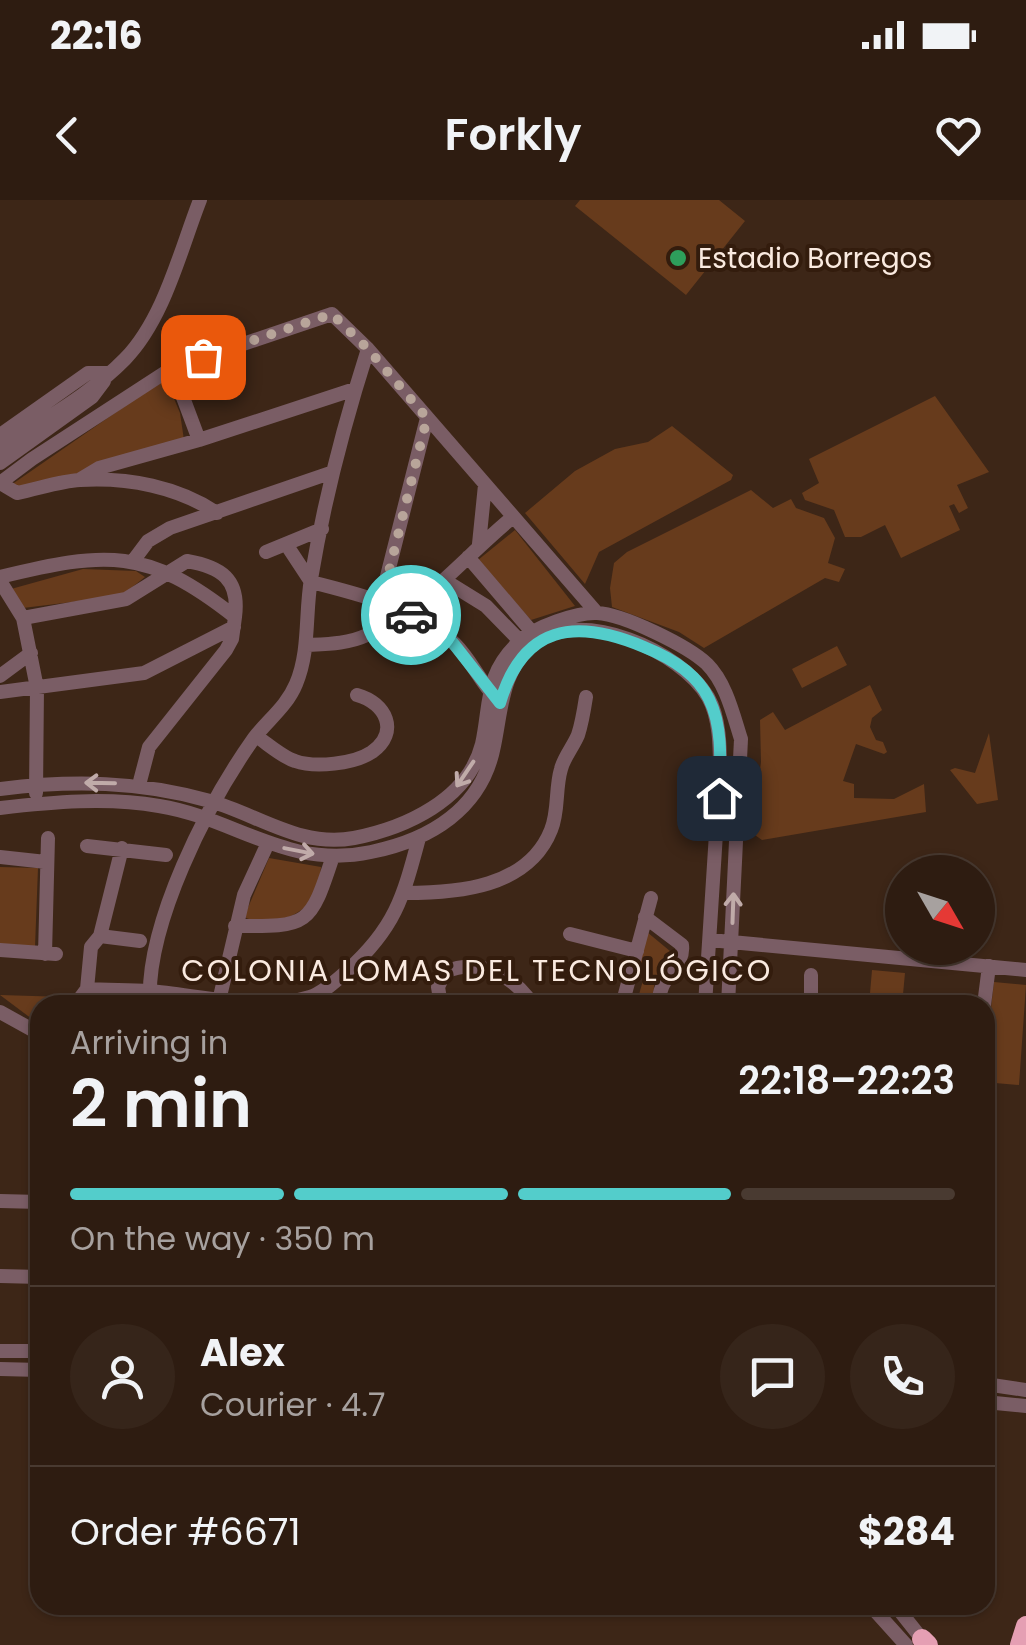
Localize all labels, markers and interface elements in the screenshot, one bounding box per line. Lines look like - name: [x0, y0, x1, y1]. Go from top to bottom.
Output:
- text: 22:16: [50, 9, 143, 62]
- text: Forkly: [445, 103, 581, 166]
- icon: back: [40, 108, 95, 163]
- icon: heart: [931, 108, 986, 163]
- place label: Estadio Borregos: [698, 239, 932, 278]
- marker: Estadio Borregos: [667, 247, 689, 269]
- pin: [161, 315, 246, 400]
- icon: bag: [176, 330, 231, 385]
- courier: [361, 565, 461, 665]
- icon: car: [384, 588, 439, 643]
- pin: [677, 756, 762, 841]
- one-way arrow: [455, 760, 476, 787]
- icon: home: [692, 771, 747, 826]
- one-way arrow: [85, 774, 118, 792]
- one-way arrow: [282, 843, 314, 862]
- north arrow: [885, 855, 995, 965]
- map controls: [885, 855, 995, 965]
- one-way arrow: [724, 892, 743, 924]
- district label: COLONIA LOMAS DEL TECNOLÓGICO: [181, 949, 773, 992]
- text: Arriving in: [70, 1020, 228, 1065]
- text: 22:18–22:23: [738, 1054, 955, 1107]
- text: 2 min: [70, 1059, 252, 1150]
- text: On the way · 350 m: [70, 1216, 375, 1261]
- button: person: [70, 1324, 175, 1429]
- button: chat: [720, 1324, 825, 1429]
- button: phone: [850, 1324, 955, 1429]
- text: Alex: [200, 1326, 285, 1379]
- text: Courier · 4.7: [200, 1382, 385, 1427]
- text: Order #6671: [70, 1505, 301, 1558]
- text: $284: [858, 1505, 955, 1558]

